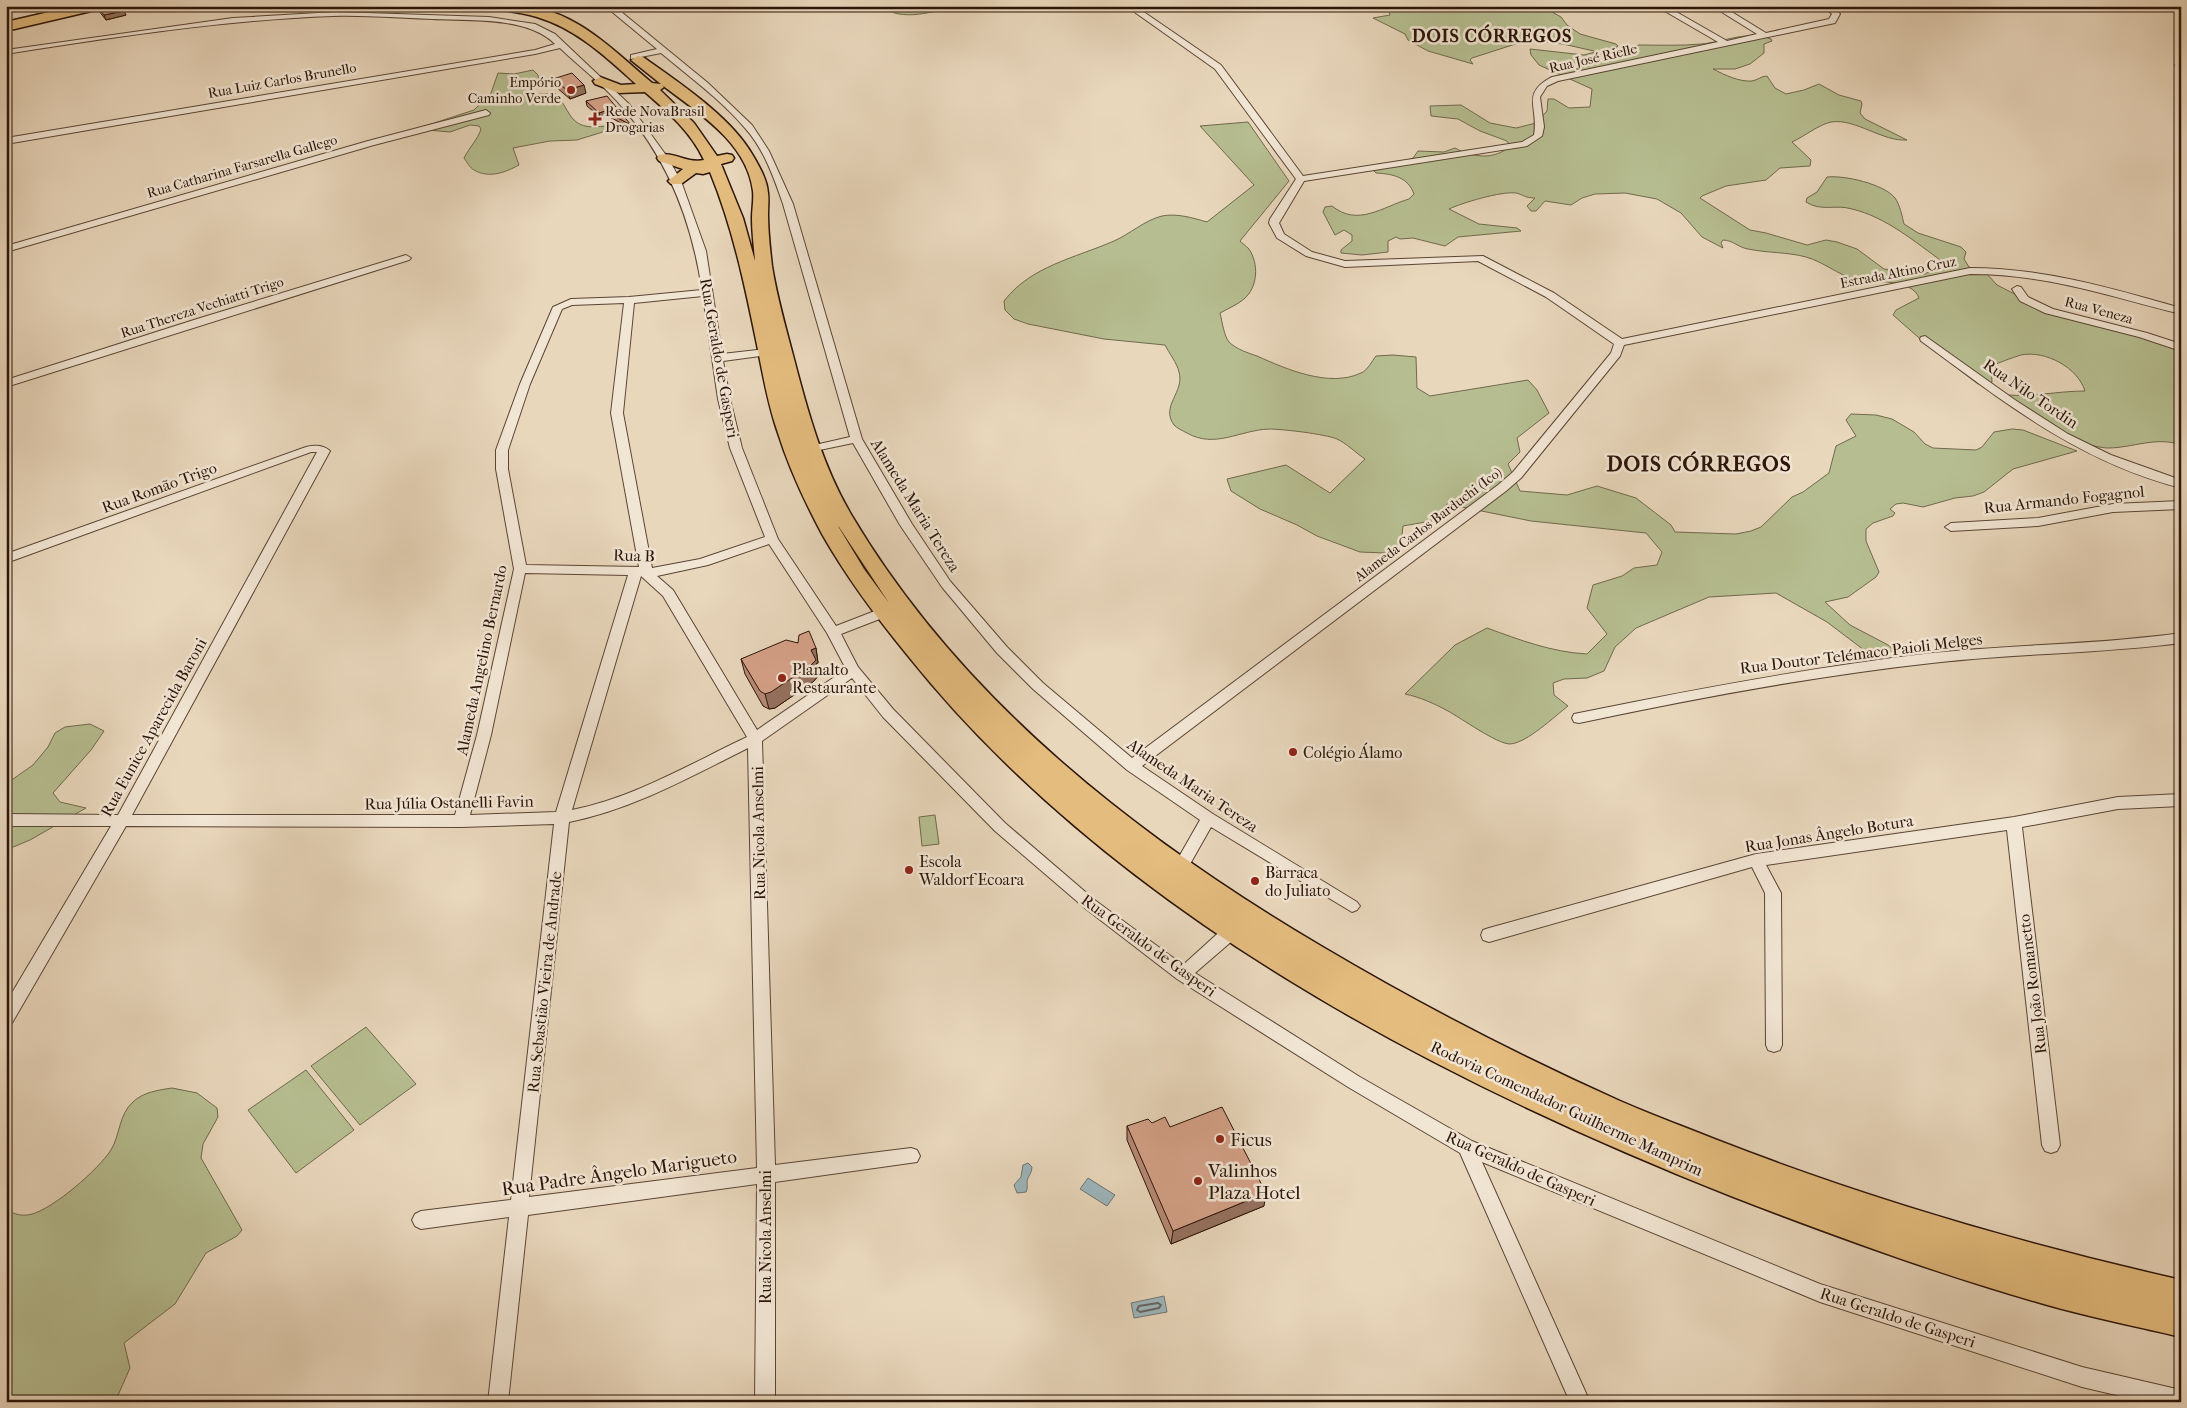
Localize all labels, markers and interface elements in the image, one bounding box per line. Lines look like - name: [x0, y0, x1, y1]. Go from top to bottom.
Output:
- district label: DOIS CÓRREGOS: [1412, 24, 1572, 47]
- street label: Rua José Rielle: [1547, 40, 1639, 77]
- street label: Rua Luiz Carlos Brunello: [207, 59, 358, 102]
- place label: Empório Caminho Verde: [468, 74, 561, 107]
- marker: Empório Caminho Verde: [565, 84, 577, 96]
- place label: Rede NovaBrasil Drogarias: [605, 103, 705, 136]
- marker: Rede NovaBrasil Drogarias: [589, 113, 601, 125]
- street label: Rua Catharina Farsarella Gallego: [145, 131, 339, 202]
- street label: Estrada Altino Cruz: [1839, 253, 1958, 292]
- street label: Rua Thereza Vechiatti Trigo: [119, 273, 286, 342]
- street label: Rua Geraldo de Gasperi: [696, 277, 743, 440]
- street label: Rua Veneza: [2063, 293, 2135, 328]
- street label: Rua Nilo Tordin: [1980, 355, 2082, 433]
- street label: Alameda Maria Tereza: [866, 434, 965, 576]
- district label: DOIS CÓRREGOS: [1606, 451, 1792, 476]
- street label: Rua Romão Trigo: [99, 458, 219, 517]
- street label: Alameda Carlos Barduchi (Ico): [1350, 463, 1505, 586]
- street label: Rua Armando Fogagnol: [1983, 482, 2146, 517]
- street label: Rua B: [613, 545, 655, 566]
- street label: Alameda Angelino Bernardo: [452, 563, 511, 758]
- street label: Rua Doutor Telémaco Paioli Melges: [1739, 629, 1984, 678]
- street label: Rua Eunice Aparecida Baroni: [96, 634, 211, 820]
- place label: Planalto Restaurante: [792, 660, 876, 697]
- marker: Planalto Restaurante: [776, 672, 788, 684]
- street label: Alameda Maria Tereza: [1123, 734, 1262, 837]
- place label: Colégio Álamo: [1303, 742, 1402, 762]
- marker: Colégio Álamo: [1287, 746, 1299, 758]
- street label: Rua Nicola Anselmi: [748, 766, 769, 900]
- street label: Rua Júlia Ostanelli Favin: [364, 792, 535, 813]
- street label: Rua Jonas Ângelo Botura: [1743, 810, 1915, 856]
- place label: Escola Waldorf Ecoara: [918, 852, 1025, 889]
- place label: Barraca do Juliato: [1265, 863, 1330, 900]
- marker: Escola Waldorf Ecoara: [903, 864, 915, 876]
- street label: Rua Sebastião Vieira de Andrade: [523, 870, 566, 1094]
- marker: Barraca do Juliato: [1249, 875, 1261, 887]
- street label: Rua Geraldo de Gasperi: [1078, 890, 1220, 1001]
- street label: Rua João Romanetto: [2014, 913, 2051, 1055]
- street label: Rodovia Comendador Guilherme Mamprim: [1428, 1037, 1707, 1180]
- street label: Rua Geraldo de Gasperi: [1443, 1127, 1599, 1210]
- place label: Ficus: [1230, 1129, 1272, 1151]
- marker: Ficus: [1214, 1133, 1226, 1145]
- street label: Rua Padre Ângelo Marigueto: [500, 1146, 739, 1200]
- place label: Valinhos Plaza Hotel: [1207, 1160, 1300, 1204]
- street label: Rua Nicola Anselmi: [756, 1170, 775, 1304]
- marker: Valinhos Plaza Hotel: [1192, 1175, 1204, 1187]
- street label: Rua Geraldo de Gasperi: [1818, 1283, 1978, 1352]

